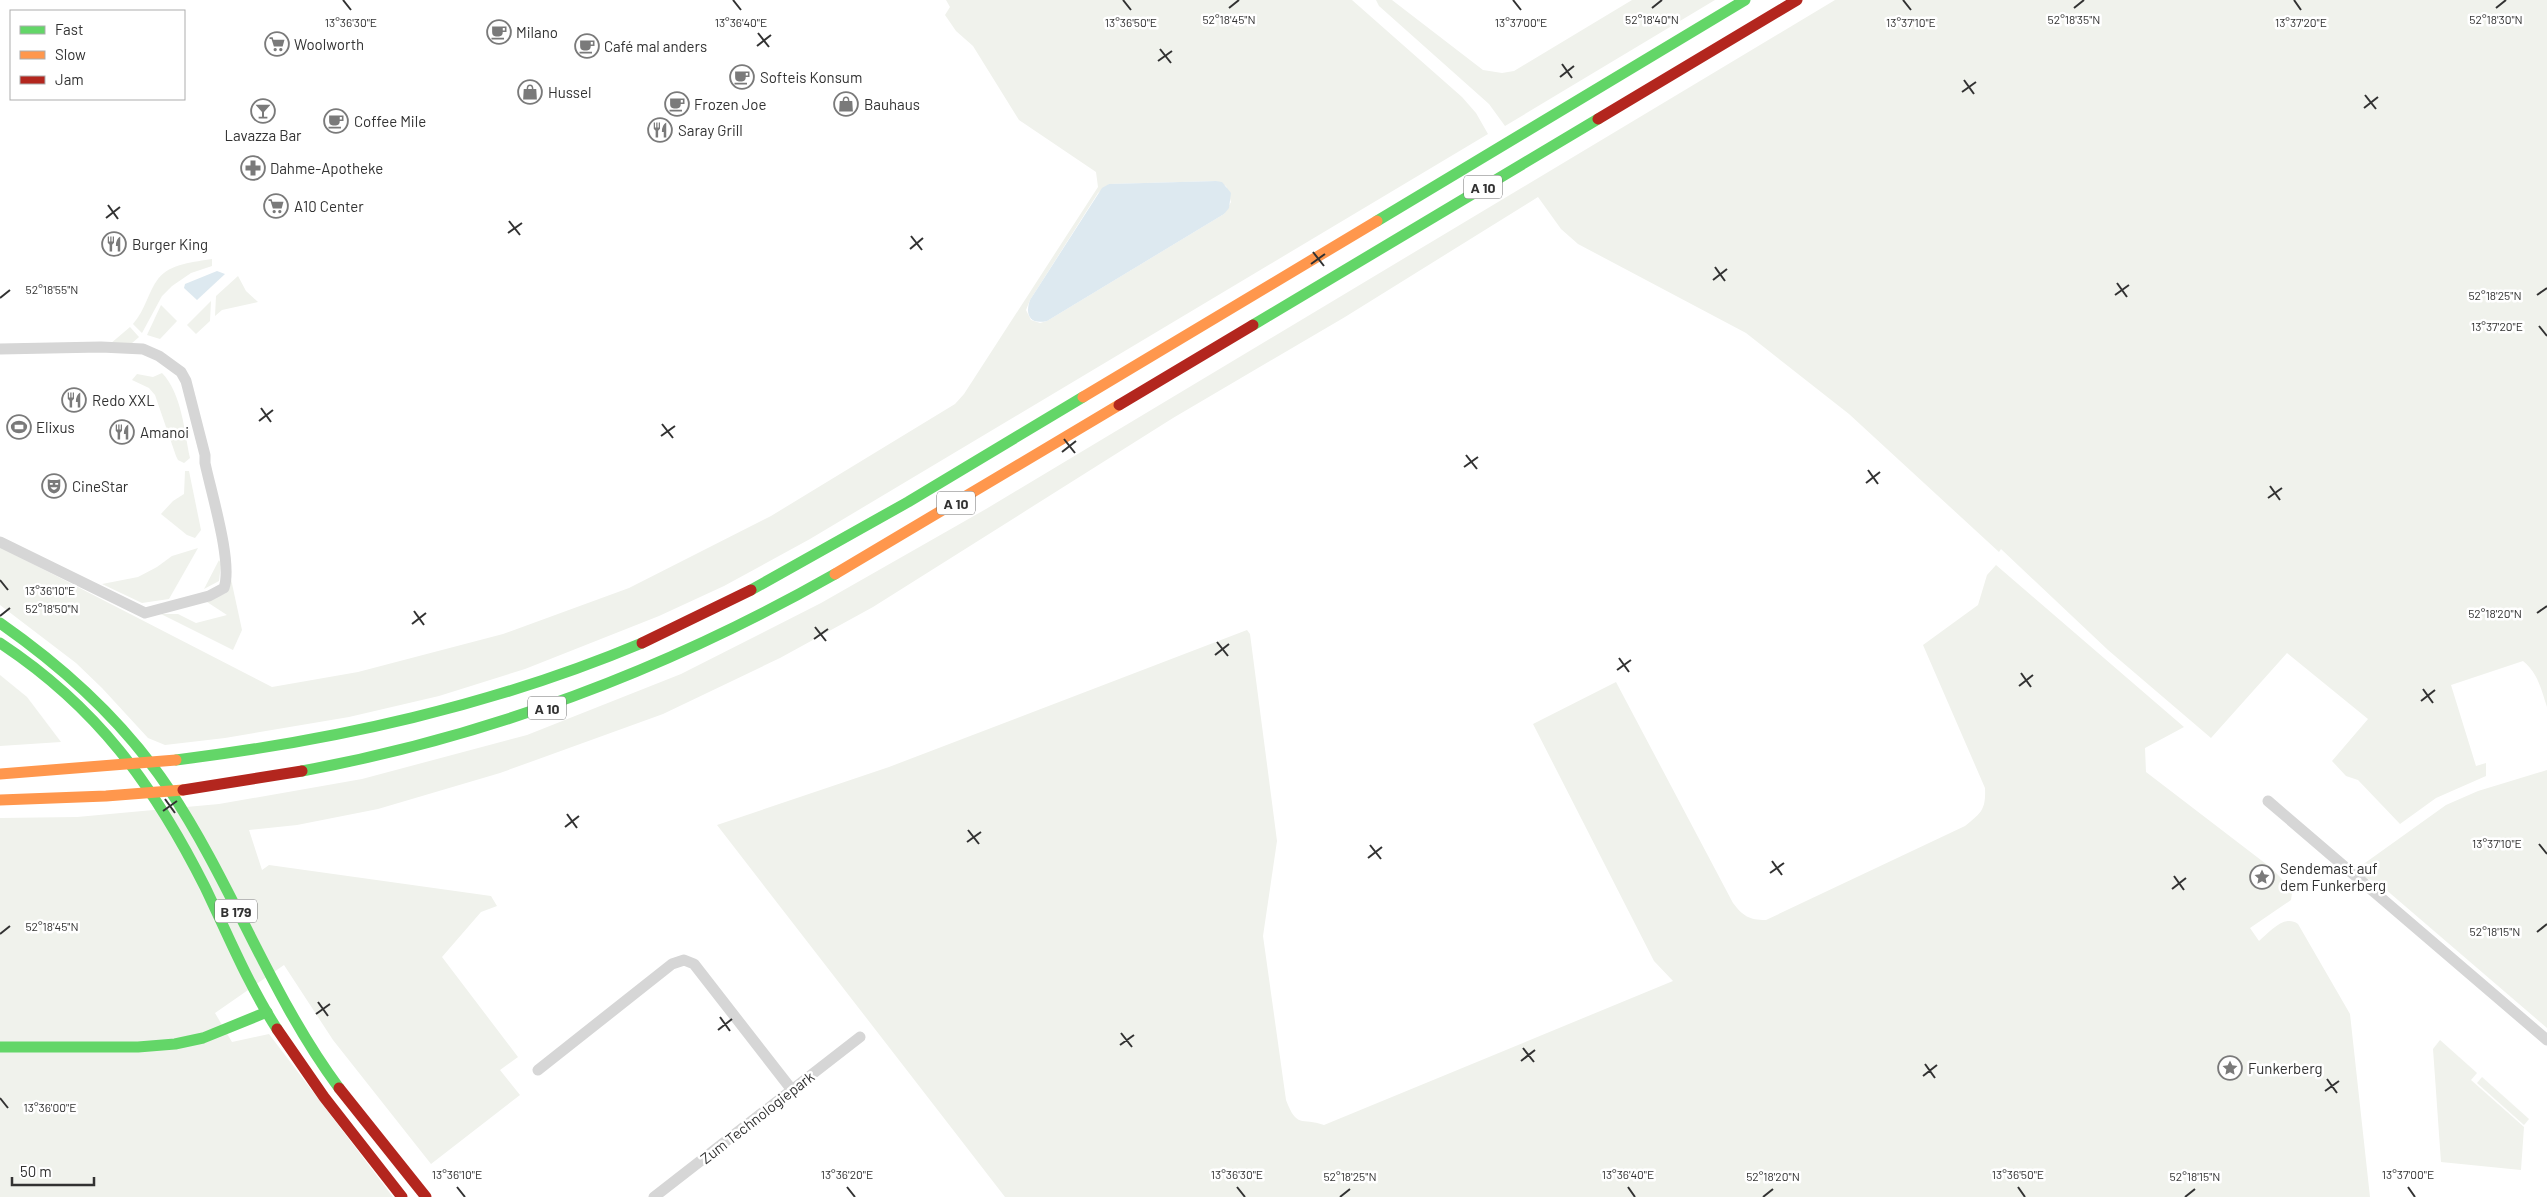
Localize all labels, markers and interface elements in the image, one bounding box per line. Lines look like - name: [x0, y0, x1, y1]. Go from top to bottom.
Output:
- legend: [10, 10, 185, 100]
- text: 52°18'45"N: [1202, 12, 1256, 26]
- text: 52°18'40"N: [1625, 12, 1679, 26]
- text: 52°18'35"N: [2048, 12, 2100, 26]
- text: 52°18'30"N: [2469, 12, 2523, 26]
- text: 13°36'30"E: [325, 15, 377, 29]
- text: 13°36'40"E: [715, 15, 767, 29]
- text: 13°36'50"E: [1105, 15, 1157, 29]
- text: 13°37'00"E: [1495, 15, 1547, 29]
- text: 13°37'10"E: [1886, 15, 1936, 29]
- text: 13°37'20"E: [2275, 15, 2327, 29]
- cafe icon: Milano: [486, 19, 512, 45]
- text: Fast: [55, 20, 83, 38]
- place label: Milano: [516, 23, 558, 41]
- supermarket icon: Woolworth: [264, 31, 290, 57]
- cafe icon: Café mal anders: [574, 33, 600, 59]
- place label: Woolworth: [294, 35, 364, 53]
- place label: Café mal anders: [604, 37, 707, 55]
- text: Slow: [55, 45, 86, 63]
- cafe icon: Softeis Konsum: [729, 64, 755, 90]
- place label: Softeis Konsum: [760, 68, 862, 86]
- text: Jam: [55, 70, 84, 88]
- shop icon: Hussel: [517, 79, 543, 105]
- place label: Hussel: [548, 83, 592, 101]
- cafe icon: Frozen Joe: [664, 91, 690, 117]
- shop icon: Bauhaus: [833, 91, 859, 117]
- place label: Frozen Joe: [694, 95, 766, 113]
- place label: Bauhaus: [864, 95, 920, 113]
- bar icon: Lavazza Bar: [250, 98, 276, 124]
- cafe icon: Coffee Mile: [323, 108, 349, 134]
- place label: Coffee Mile: [354, 112, 426, 130]
- restaurant icon: Saray Grill: [647, 117, 673, 143]
- place label: Saray Grill: [678, 121, 743, 139]
- place label: Lavazza Bar: [224, 126, 302, 144]
- pharmacy icon: Dahme-Apotheke: [240, 155, 266, 181]
- place label: Dahme-Apotheke: [270, 159, 383, 177]
- road number: A 10: [1464, 176, 1502, 198]
- supermarket icon: A10 Center: [263, 193, 289, 219]
- place label: A10 Center: [294, 197, 364, 215]
- restaurant icon: Burger King: [101, 231, 127, 257]
- place label: Burger King: [132, 235, 208, 253]
- text: 52°18'55"N: [26, 282, 78, 296]
- text: 52°18'25"N: [2468, 288, 2522, 302]
- text: 13°37'20"E: [2471, 319, 2523, 333]
- restaurant icon: Redo XXL: [61, 387, 87, 413]
- place label: Redo XXL: [92, 391, 155, 409]
- sports icon: Elixus: [6, 414, 32, 440]
- place label: Elixus: [36, 418, 75, 436]
- restaurant icon: Amanoi: [109, 419, 135, 445]
- place label: Amanoi: [140, 423, 189, 441]
- theatre icon: CineStar: [41, 473, 67, 499]
- place label: CineStar: [72, 477, 129, 495]
- road number: A 10: [937, 492, 975, 514]
- text: 13°36'10"E: [25, 583, 75, 597]
- text: 52°18'50"N: [25, 601, 79, 615]
- text: 52°18'20"N: [2468, 606, 2522, 620]
- road number: A 10: [528, 696, 566, 720]
- text: 13°37'10"E: [2472, 836, 2522, 850]
- place label: Sendemast auf dem Funkerberg: [2280, 859, 2386, 894]
- place icon: Sendemast auf dem Funkerberg: [2249, 864, 2275, 890]
- road number: B 179: [215, 899, 257, 922]
- text: 52°18'45"N: [25, 919, 79, 933]
- text: 52°18'15"N: [2470, 924, 2520, 938]
- place icon: Funkerberg: [2217, 1055, 2243, 1081]
- place label: Funkerberg: [2248, 1059, 2322, 1077]
- street label: Zum Technologiepark: [696, 1067, 818, 1167]
- text: 13°36'00"E: [24, 1100, 76, 1114]
- scale bar: [12, 1154, 95, 1186]
- text: 50 m: [20, 1162, 52, 1180]
- text: 13°36'10"E: [432, 1167, 482, 1181]
- text: 13°36'20"E: [821, 1167, 873, 1181]
- text: 13°36'30"E: [1211, 1167, 1263, 1181]
- text: 13°36'40"E: [1602, 1167, 1654, 1181]
- text: 13°36'50"E: [1992, 1167, 2044, 1181]
- text: 13°37'00"E: [2382, 1167, 2434, 1181]
- text: 52°18'25"N: [1323, 1169, 1377, 1183]
- text: 52°18'20"N: [1746, 1169, 1800, 1183]
- text: 52°18'15"N: [2170, 1169, 2220, 1183]

